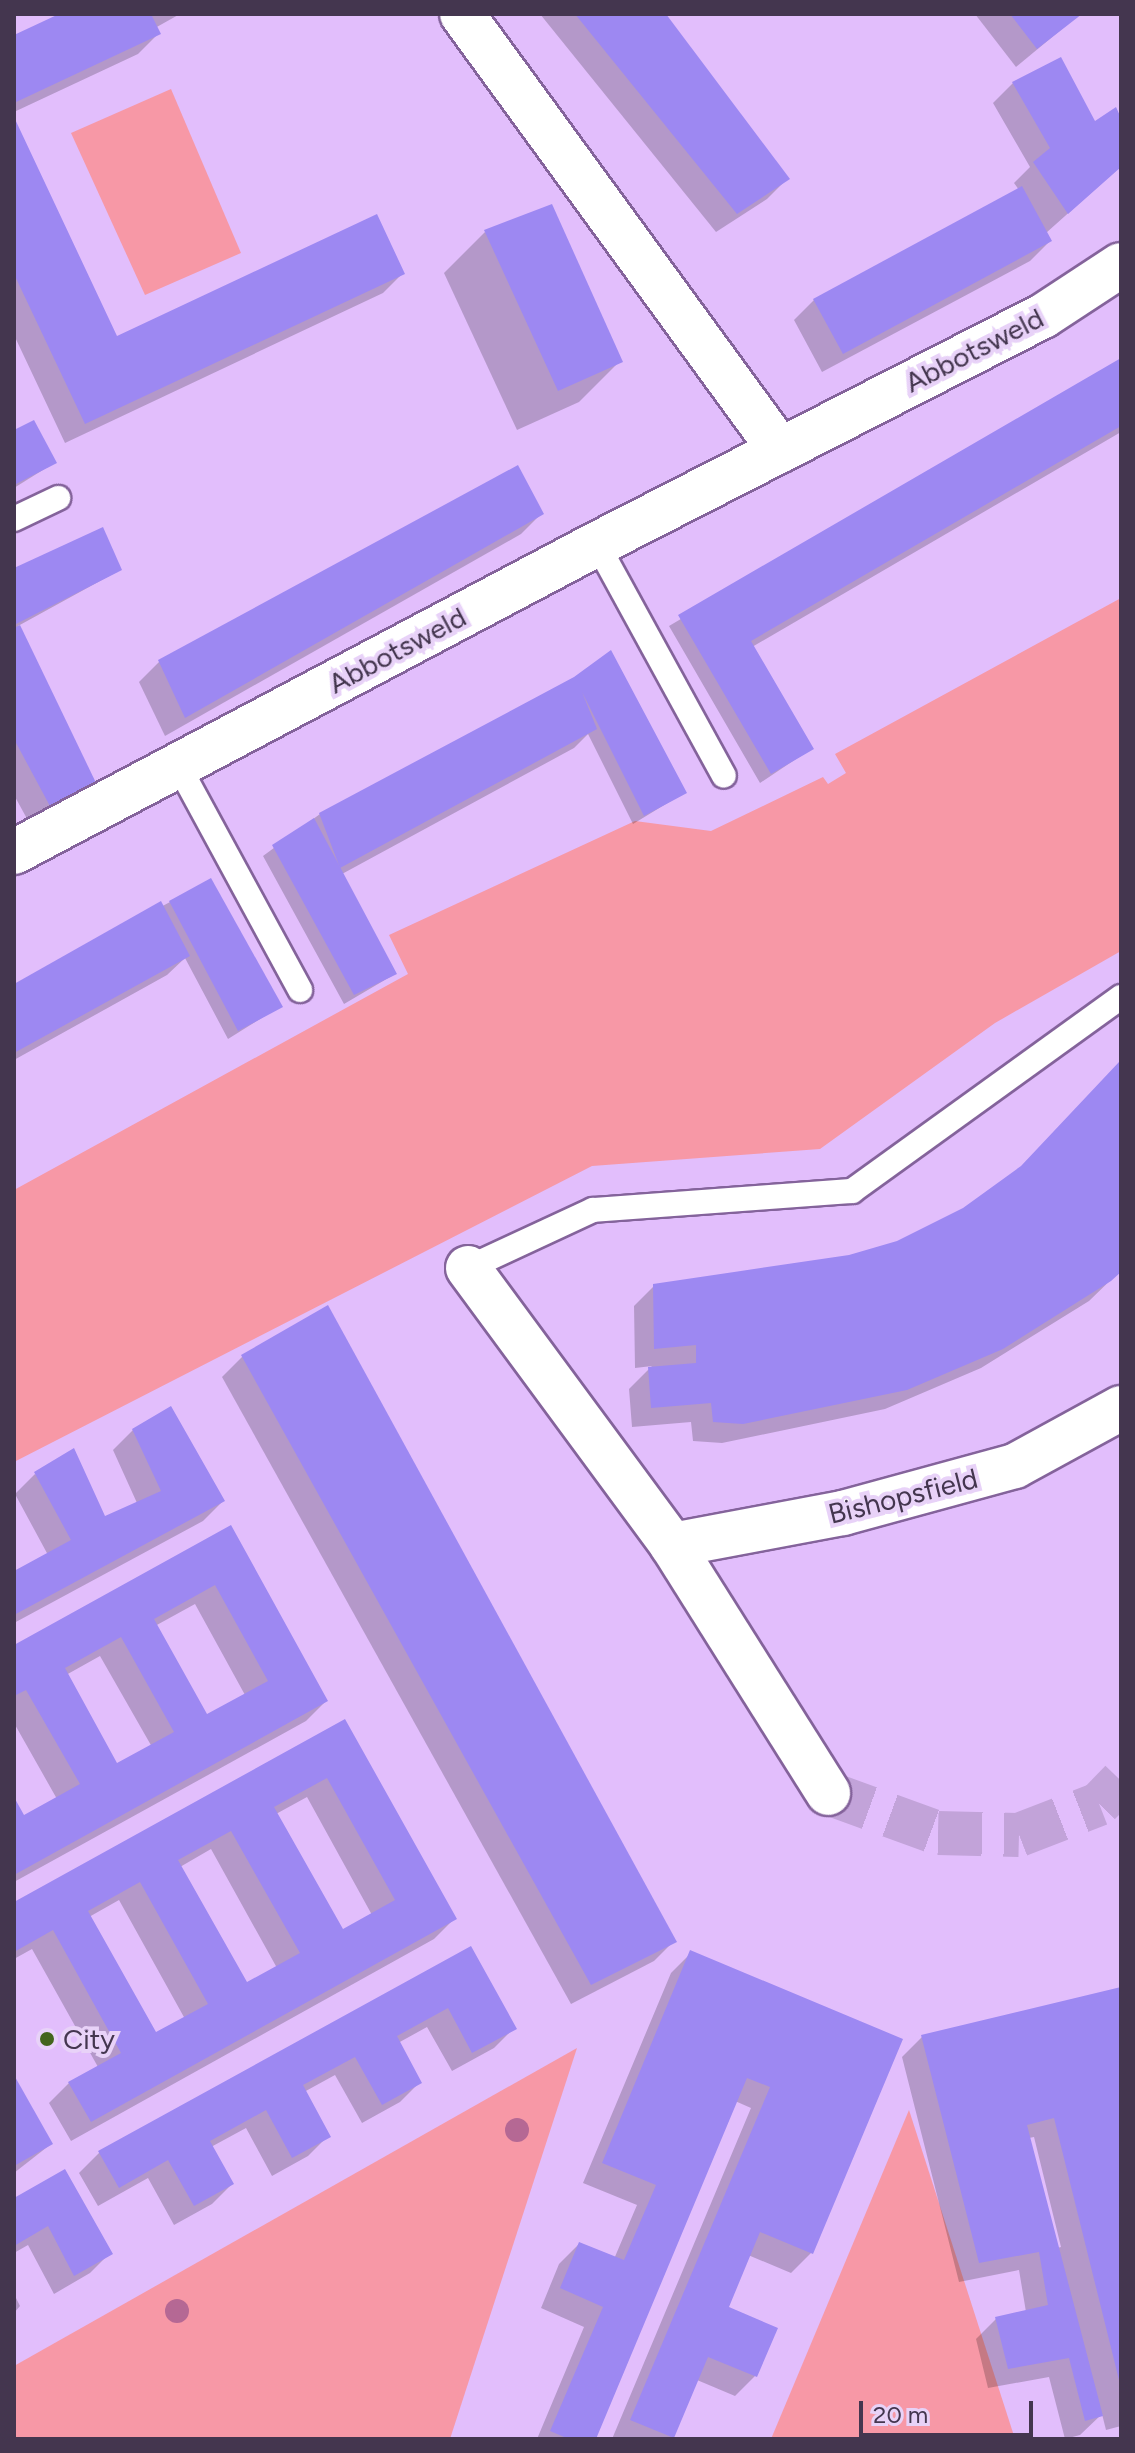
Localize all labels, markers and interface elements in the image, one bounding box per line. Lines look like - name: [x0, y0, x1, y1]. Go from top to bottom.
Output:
- street label: Abbotsweld: [899, 301, 1049, 399]
- street label: Abbotsweld: [322, 600, 472, 700]
- street label: Bishopsfield: [825, 1461, 981, 1531]
- place label: City: [63, 2022, 115, 2056]
- marker: City: [38, 2030, 56, 2048]
- scale bar: [863, 2385, 1037, 2435]
- text: 20 m: [873, 2400, 928, 2429]

